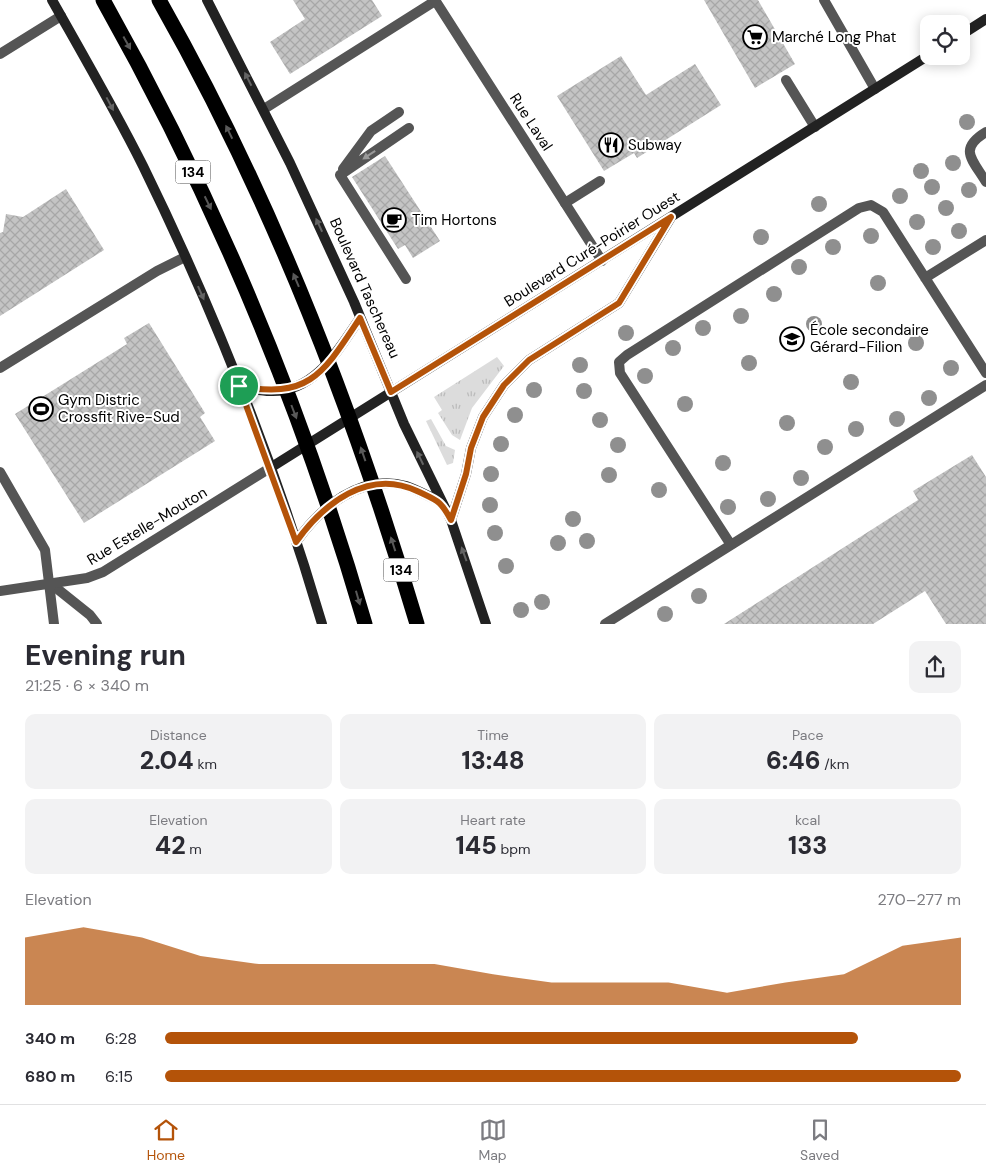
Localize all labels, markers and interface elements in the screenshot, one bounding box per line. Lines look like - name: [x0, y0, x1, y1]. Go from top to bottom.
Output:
- map controls: [920, 15, 970, 65]
- button: locate: [920, 15, 970, 65]
- supermarket icon: Marché Long Phat: [742, 24, 768, 50]
- place label: Marché Long Phat: [772, 27, 896, 47]
- one-way arrow: [122, 36, 131, 49]
- one-way arrow: [244, 72, 252, 86]
- street label: Rue Laval: [505, 89, 557, 155]
- one-way arrow: [106, 97, 114, 111]
- one-way arrow: [224, 125, 233, 140]
- restaurant icon: Subway: [598, 132, 624, 158]
- place label: Subway: [628, 135, 683, 155]
- one-way arrow: [362, 150, 376, 160]
- road number: 134: [176, 160, 210, 183]
- street label: Boulevard Curé-Poirier Ouest: [500, 187, 684, 311]
- one-way arrow: [204, 196, 212, 210]
- cafe icon: Tim Hortons: [381, 207, 407, 233]
- place label: Tim Hortons: [412, 210, 497, 230]
- street label: Boulevard Taschereau: [325, 215, 405, 361]
- one-way arrow: [314, 218, 322, 232]
- one-way arrow: [292, 273, 300, 287]
- one-way arrow: [197, 286, 205, 300]
- place label: École secondaire Gérard-Filion: [810, 320, 929, 357]
- school or university icon: École secondaire Gérard-Filion: [779, 326, 805, 352]
- pin: [218, 365, 260, 407]
- icon: arrive: [225, 372, 253, 400]
- place label: Gym Distric Crossfit Rive-Sud: [58, 390, 180, 427]
- sports icon: Gym Distric Crossfit Rive-Sud: [28, 396, 54, 422]
- one-way arrow: [290, 405, 298, 420]
- one-way arrow: [359, 446, 367, 461]
- one-way arrow: [416, 451, 424, 465]
- street label: Rue Estelle-Mouton: [83, 482, 211, 570]
- one-way arrow: [389, 536, 397, 551]
- one-way arrow: [460, 546, 468, 561]
- road number: 134: [384, 558, 418, 582]
- one-way arrow: [354, 591, 362, 606]
- text: Evening run: [25, 637, 186, 674]
- button: share: [909, 641, 961, 693]
- text: 21:25 · 6 × 340 m: [25, 675, 149, 696]
- text: Distance: [150, 726, 207, 744]
- text: Time: [477, 726, 509, 744]
- text: Pace: [792, 726, 823, 744]
- text: 2.04: [140, 744, 194, 777]
- text: 13:48: [461, 744, 525, 777]
- text: 6:46: [766, 744, 821, 777]
- text: km: [194, 755, 217, 773]
- text: /km: [821, 755, 849, 773]
- text: Elevation: [149, 811, 208, 829]
- text: Heart rate: [460, 811, 526, 829]
- text: kcal: [795, 811, 820, 829]
- text: 42: [155, 829, 186, 862]
- text: 145: [456, 829, 497, 862]
- text: 133: [788, 829, 827, 862]
- text: m: [186, 840, 202, 858]
- text: bpm: [497, 840, 530, 858]
- text: Elevation: [25, 889, 92, 910]
- text: 270–277 m: [878, 889, 961, 910]
- text: 340 m: [25, 1028, 75, 1049]
- text: 6:28: [105, 1028, 137, 1049]
- text: 680 m: [25, 1066, 75, 1087]
- text: 6:15: [105, 1066, 133, 1087]
- tab: Home: [147, 1116, 185, 1164]
- tab: Map: [478, 1116, 507, 1164]
- tab: Saved: [800, 1116, 839, 1164]

